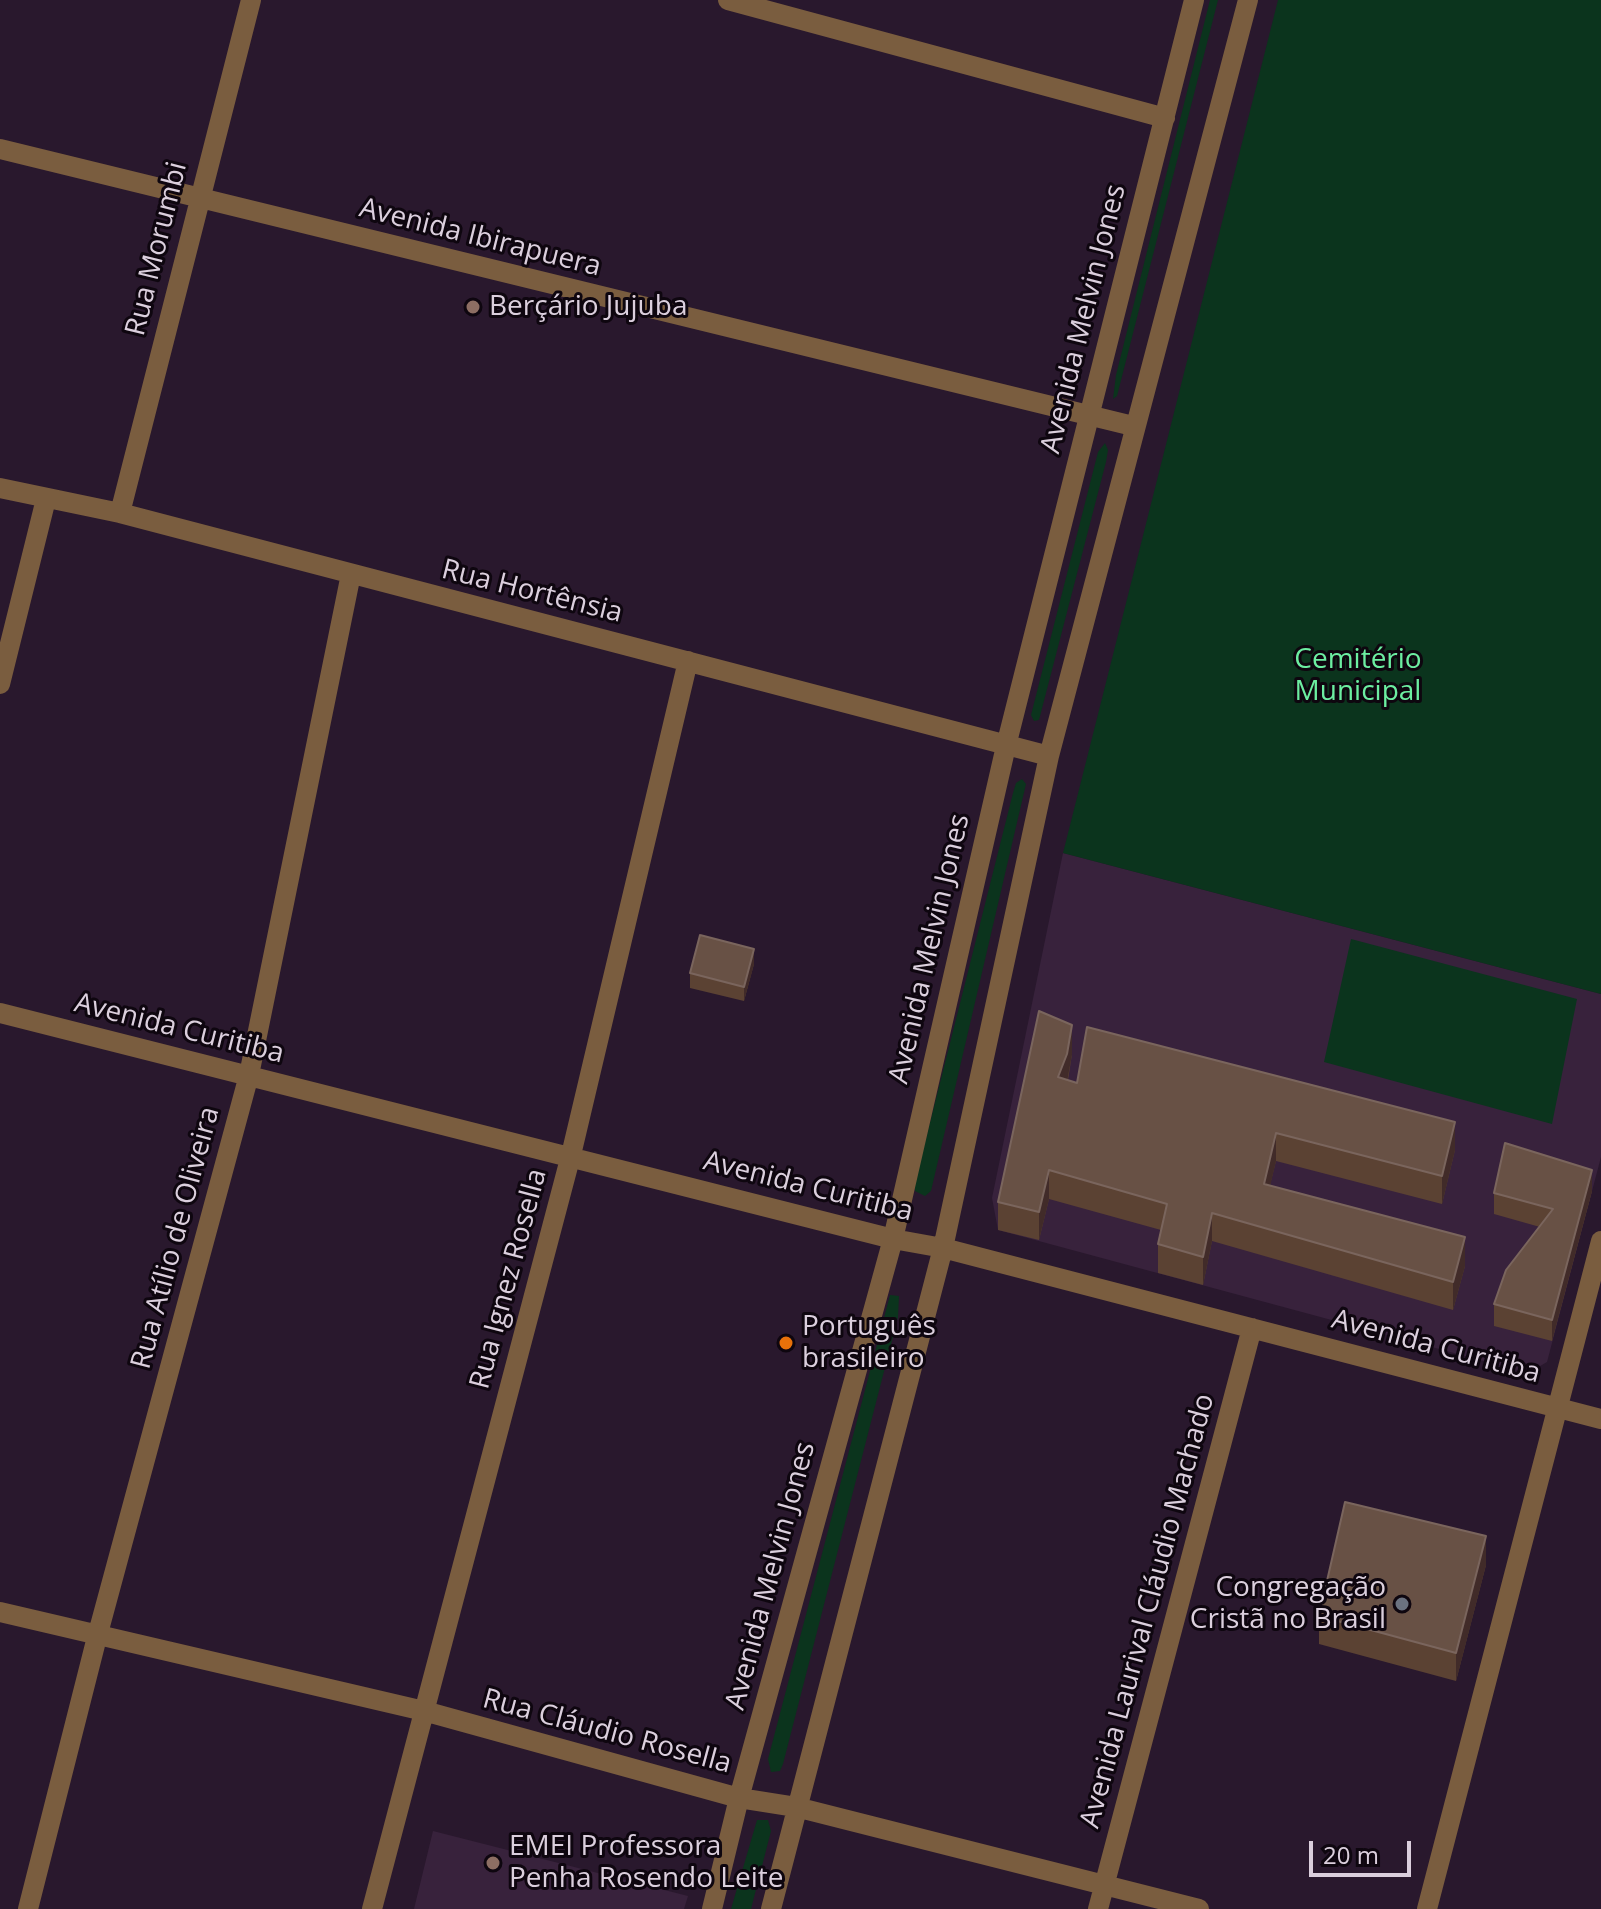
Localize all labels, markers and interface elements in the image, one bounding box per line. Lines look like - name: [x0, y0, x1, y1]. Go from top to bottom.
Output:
- street label: Rua Morumbi: [119, 159, 195, 339]
- street label: Avenida Melvin Jones: [1034, 181, 1134, 457]
- street label: Avenida Ibirapuera: [356, 192, 604, 284]
- place label: Berçário Jujuba: [489, 290, 687, 324]
- marker: Berçário Jujuba: [464, 298, 482, 316]
- street label: Rua Hortênsia: [438, 553, 626, 631]
- park label: Cemitério Municipal: [1294, 643, 1422, 709]
- street label: Avenida Melvin Jones: [883, 811, 977, 1087]
- street label: Avenida Curitiba: [71, 987, 287, 1071]
- street label: Rua Atílio de Oliveira: [125, 1103, 227, 1373]
- street label: Avenida Curitiba: [700, 1145, 916, 1229]
- street label: Rua Ignez Rosella: [463, 1165, 555, 1393]
- street label: Avenida Curitiba: [1328, 1303, 1544, 1391]
- place label: Português brasileiro: [802, 1310, 936, 1376]
- marker: Português brasileiro: [777, 1334, 795, 1352]
- street label: Avenida Laurival Cláudio Machado: [1074, 1390, 1222, 1832]
- street label: Avenida Melvin Jones: [719, 1439, 823, 1713]
- place label: Congregação Cristã no Brasil: [1190, 1571, 1386, 1637]
- marker: Congregação Cristã no Brasil: [1393, 1595, 1411, 1613]
- street label: Rua Cláudio Rosella: [479, 1683, 735, 1781]
- scale bar: [1313, 1825, 1415, 1875]
- place label: EMEI Professora Penha Rosendo Leite: [509, 1830, 783, 1896]
- text: 20 m: [1323, 1838, 1379, 1871]
- marker: EMEI Professora Penha Rosendo Leite: [484, 1854, 502, 1872]

